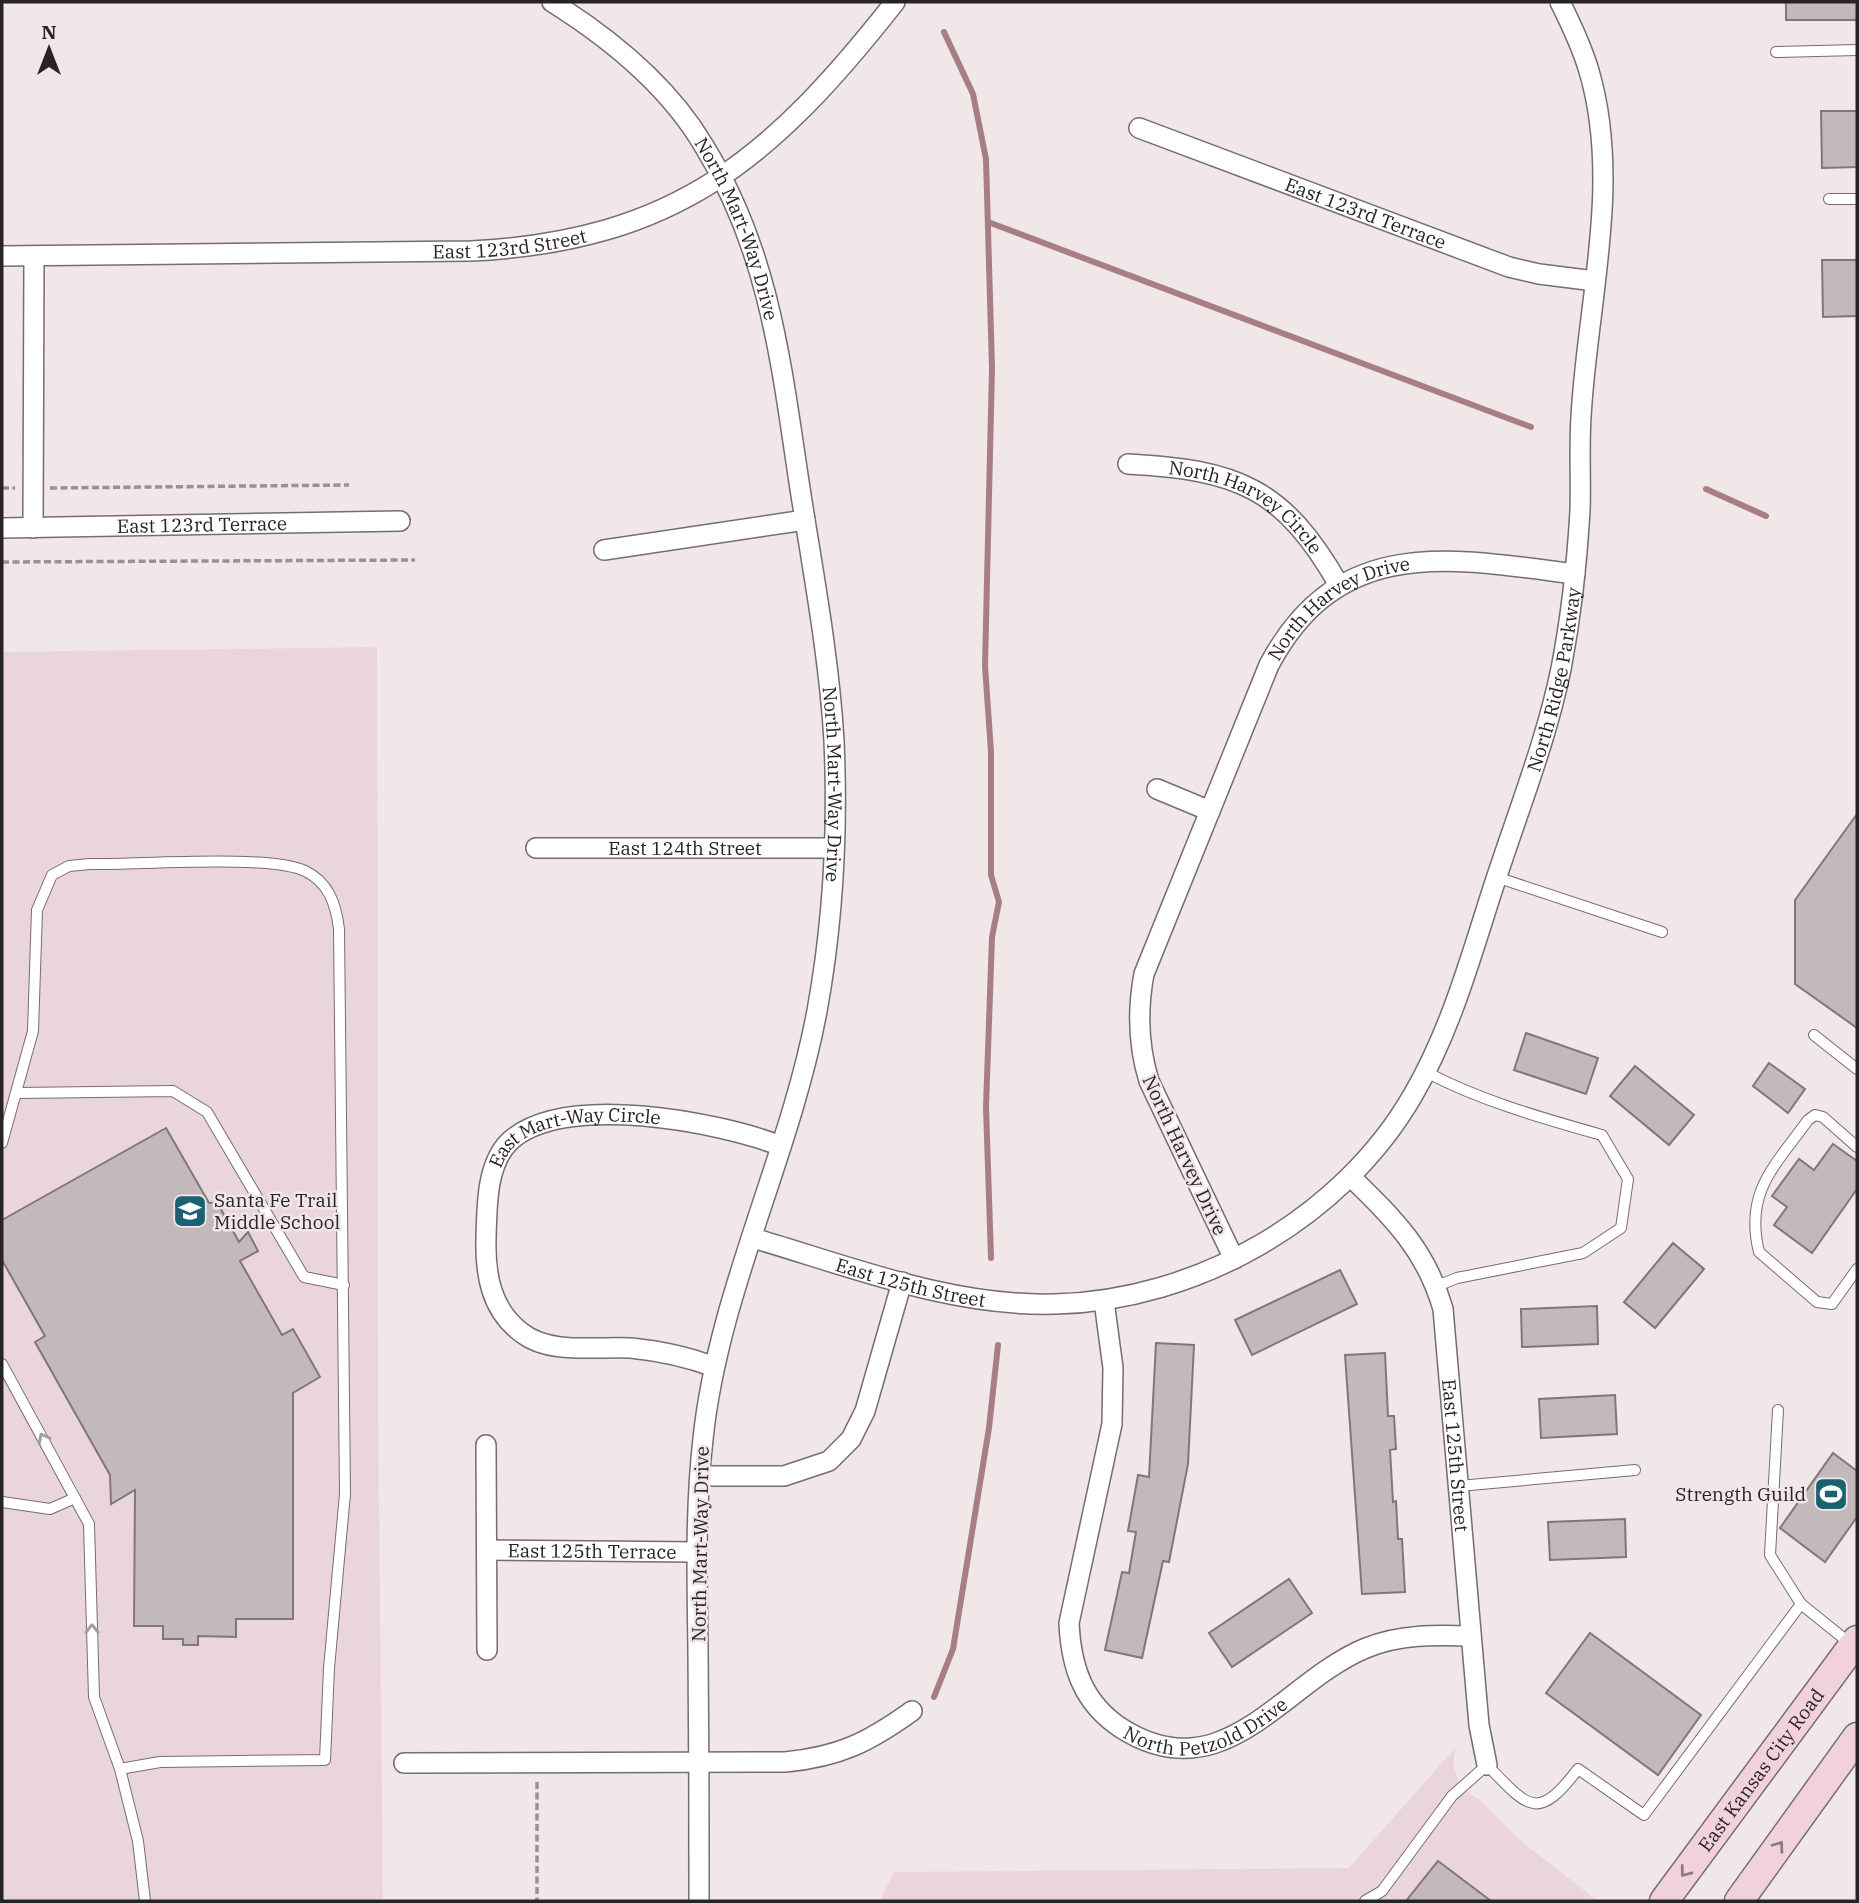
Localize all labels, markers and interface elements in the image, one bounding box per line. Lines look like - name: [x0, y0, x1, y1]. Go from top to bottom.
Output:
- north arrow: [14, 14, 84, 84]
- text: N: [41, 20, 57, 44]
- street label: North Mart-Way Drive: [689, 133, 784, 323]
- street label: East 123rd Terrace: [1282, 172, 1449, 254]
- street label: East 123rd Street: [432, 223, 589, 263]
- street label: North Harvey Circle: [1167, 455, 1328, 558]
- street label: East 123rd Terrace: [117, 511, 287, 538]
- street label: North Harvey Drive: [1262, 551, 1411, 665]
- street label: North Ridge Parkway: [1521, 585, 1585, 775]
- street label: North Mart-Way Drive: [818, 685, 847, 883]
- street label: East 124th Street: [608, 836, 762, 860]
- street label: North Harvey Drive: [1137, 1071, 1233, 1239]
- street label: East Mart-Way Circle: [483, 1102, 662, 1171]
- place label: Santa Fe Trail Middle School: [214, 1188, 340, 1234]
- school or university icon: Santa Fe Trail Middle School: [171, 1192, 209, 1230]
- street label: East 125th Street: [833, 1252, 987, 1312]
- street label: East 125th Street: [1437, 1378, 1474, 1533]
- one-way arrow: [38, 1432, 51, 1445]
- street label: North Mart-Way Drive: [686, 1446, 714, 1642]
- sports icon: Strength Guild: [1812, 1475, 1850, 1513]
- place label: Strength Guild: [1675, 1482, 1806, 1506]
- street label: East 125th Terrace: [507, 1538, 677, 1564]
- one-way arrow: [84, 1623, 100, 1634]
- street label: East Kansas City Road: [1693, 1684, 1829, 1856]
- street label: North Petzold Drive: [1119, 1692, 1292, 1761]
- one-way arrow: [1771, 1841, 1783, 1854]
- one-way arrow: [1681, 1865, 1694, 1877]

